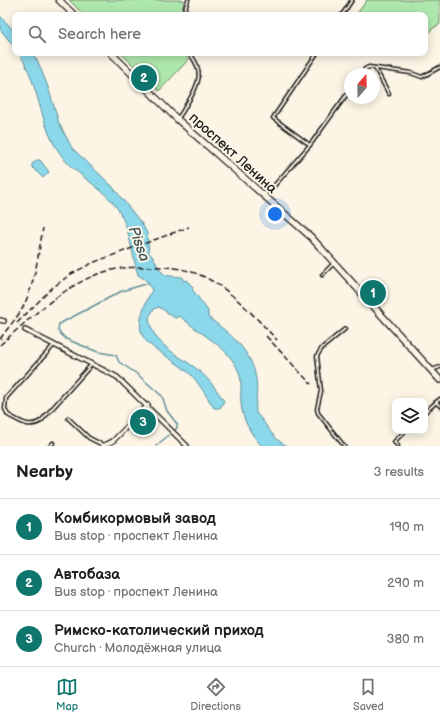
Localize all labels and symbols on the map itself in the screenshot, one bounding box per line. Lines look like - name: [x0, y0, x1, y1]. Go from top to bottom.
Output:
- pin: 2: [131, 63, 157, 93]
- north arrow: [344, 68, 380, 104]
- street label: проспект Ленина: [186, 109, 281, 197]
- your location: [265, 204, 285, 224]
- water label: Pissa: [124, 224, 154, 264]
- pin: 1: [360, 278, 386, 308]
- pin: 3: [130, 407, 156, 437]

